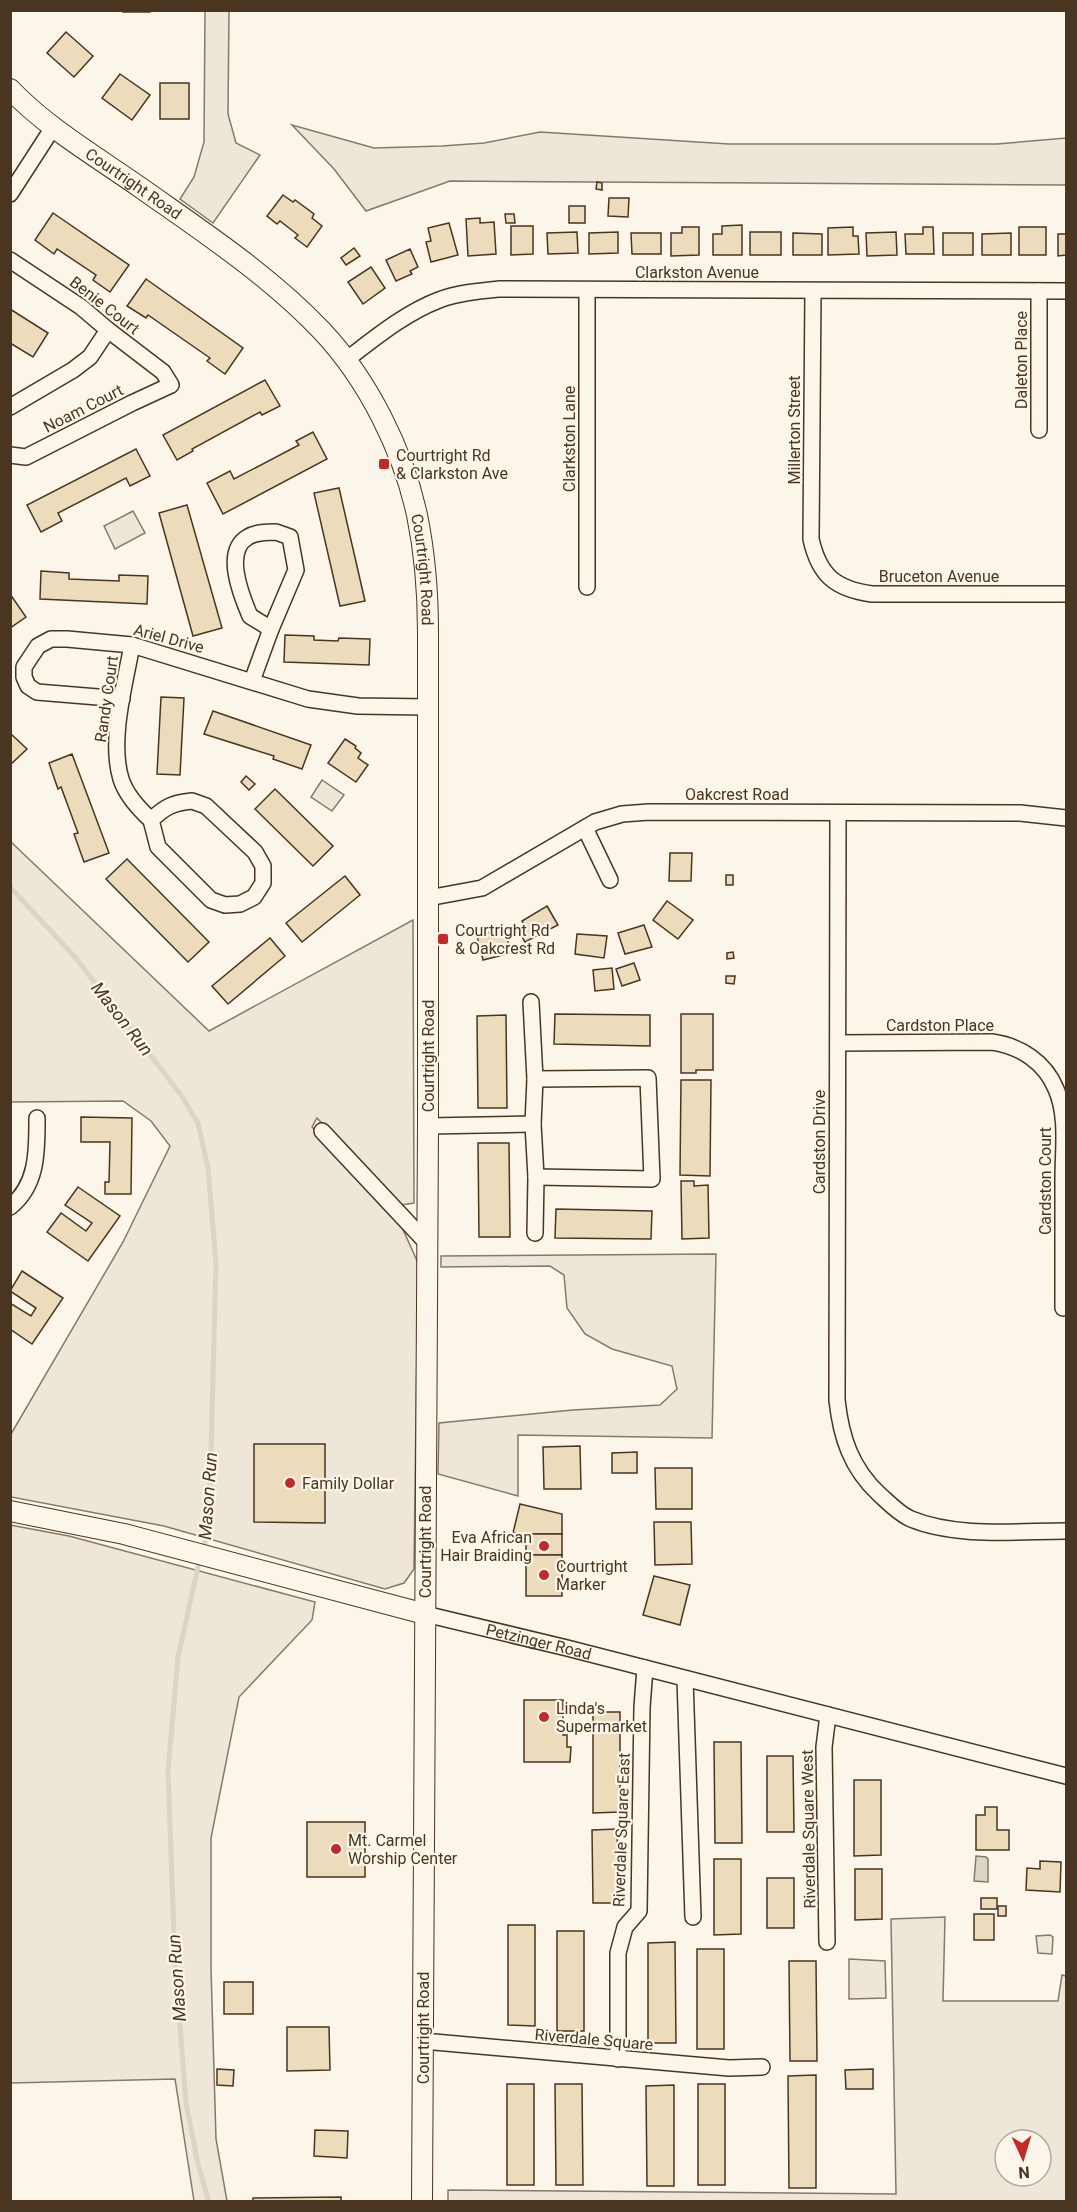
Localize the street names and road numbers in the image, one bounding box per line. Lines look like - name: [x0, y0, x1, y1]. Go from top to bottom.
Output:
- street label: Courtright Road: [82, 144, 185, 224]
- street label: Clarkston Avenue: [635, 263, 759, 282]
- street label: Benie Court: [66, 272, 143, 338]
- street label: Daleton Place: [1012, 311, 1031, 409]
- street label: Millerton Street: [785, 375, 804, 485]
- street label: Noam Court: [40, 380, 126, 437]
- street label: Clarkston Lane: [560, 386, 579, 492]
- street label: Courtright Road: [407, 512, 437, 626]
- street label: Bruceton Avenue: [879, 567, 999, 586]
- street label: Ariel Drive: [132, 620, 206, 657]
- street label: Randy Court: [91, 654, 122, 744]
- street label: Oakcrest Road: [685, 785, 789, 804]
- street label: Courtright Road: [419, 1000, 438, 1112]
- street label: Cardston Place: [886, 1016, 994, 1035]
- street label: Cardston Drive: [810, 1090, 829, 1194]
- street label: Cardston Court: [1036, 1127, 1055, 1235]
- street label: Courtright Road: [416, 1486, 435, 1598]
- street label: Petzinger Road: [484, 1620, 593, 1664]
- street label: Riverdale Square West: [798, 1749, 819, 1909]
- street label: Riverdale Square East: [609, 1753, 634, 1907]
- street label: Courtright Road: [414, 1972, 433, 2084]
- street label: Riverdale Square: [534, 2025, 654, 2054]

